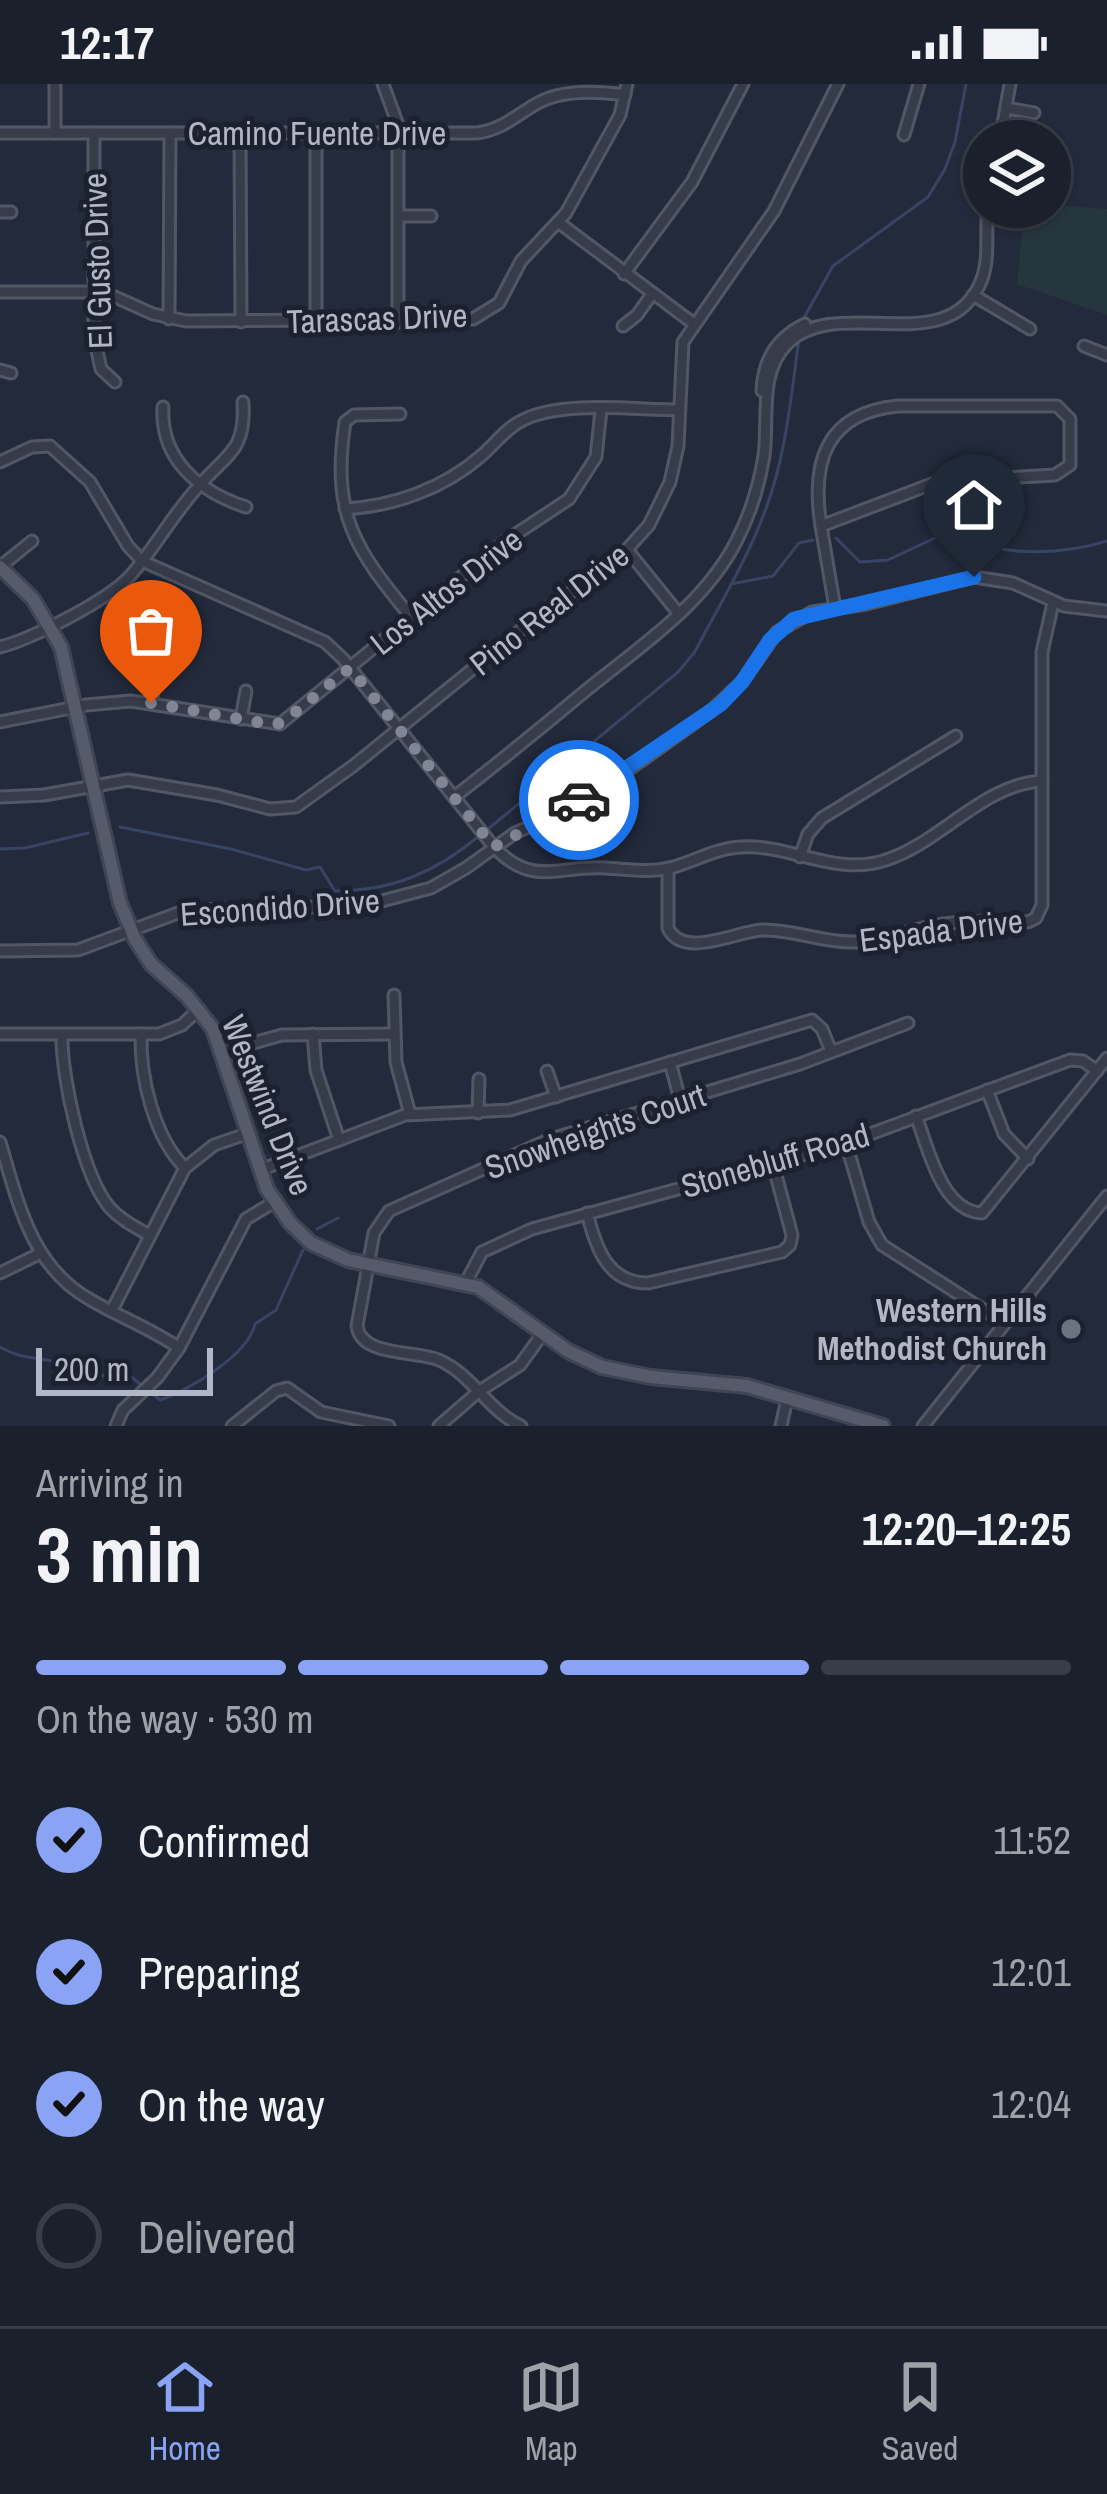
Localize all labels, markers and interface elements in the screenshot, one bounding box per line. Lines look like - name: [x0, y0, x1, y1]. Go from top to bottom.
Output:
- text: 12:17: [60, 12, 154, 73]
- street label: Camino Fuente Drive: [188, 111, 446, 155]
- map controls: [963, 120, 1071, 228]
- button: layers: [963, 120, 1071, 228]
- street label: El Gusto Drive: [72, 172, 122, 350]
- street label: Tarascas Drive: [286, 293, 468, 343]
- pin: [923, 454, 1025, 577]
- icon: home: [941, 472, 1007, 538]
- street label: Los Altos Drive: [361, 518, 531, 664]
- street label: Pino Real Drive: [460, 533, 638, 685]
- pin: [100, 580, 202, 703]
- icon: bag: [118, 598, 184, 664]
- courier: [519, 740, 639, 860]
- icon: car: [546, 767, 612, 833]
- street label: Escondido Drive: [179, 878, 381, 936]
- street label: Espada Drive: [857, 898, 1025, 962]
- street label: Westwind Drive: [212, 1008, 324, 1202]
- street label: Snowheights Court: [479, 1073, 711, 1189]
- street label: Stonebluff Road: [676, 1112, 874, 1208]
- place label: Western Hills Methodist Church: [817, 1288, 1047, 1370]
- marker: Western Hills Methodist Church: [1058, 1316, 1084, 1342]
- scale bar: [36, 1342, 213, 1395]
- text: 200 m: [54, 1347, 129, 1391]
- text: Arriving in: [36, 1457, 184, 1509]
- text: 12:20–12:25: [862, 1498, 1071, 1559]
- text: 3 min: [36, 1501, 203, 1606]
- text: On the way · 530 m: [36, 1693, 313, 1745]
- icon: check: [36, 1807, 102, 1873]
- text: Confirmed: [138, 1810, 310, 1871]
- text: 11:52: [993, 1814, 1071, 1866]
- icon: check: [36, 1939, 102, 2005]
- text: Preparing: [138, 1942, 300, 2003]
- text: 12:01: [991, 1946, 1071, 1998]
- icon: check: [36, 2071, 102, 2137]
- text: On the way: [138, 2074, 325, 2135]
- text: 12:04: [991, 2078, 1071, 2130]
- text: Delivered: [138, 2206, 296, 2267]
- tab: Home: [149, 2354, 221, 2470]
- tab: Map: [518, 2354, 584, 2470]
- tab: Saved: [882, 2354, 958, 2470]

